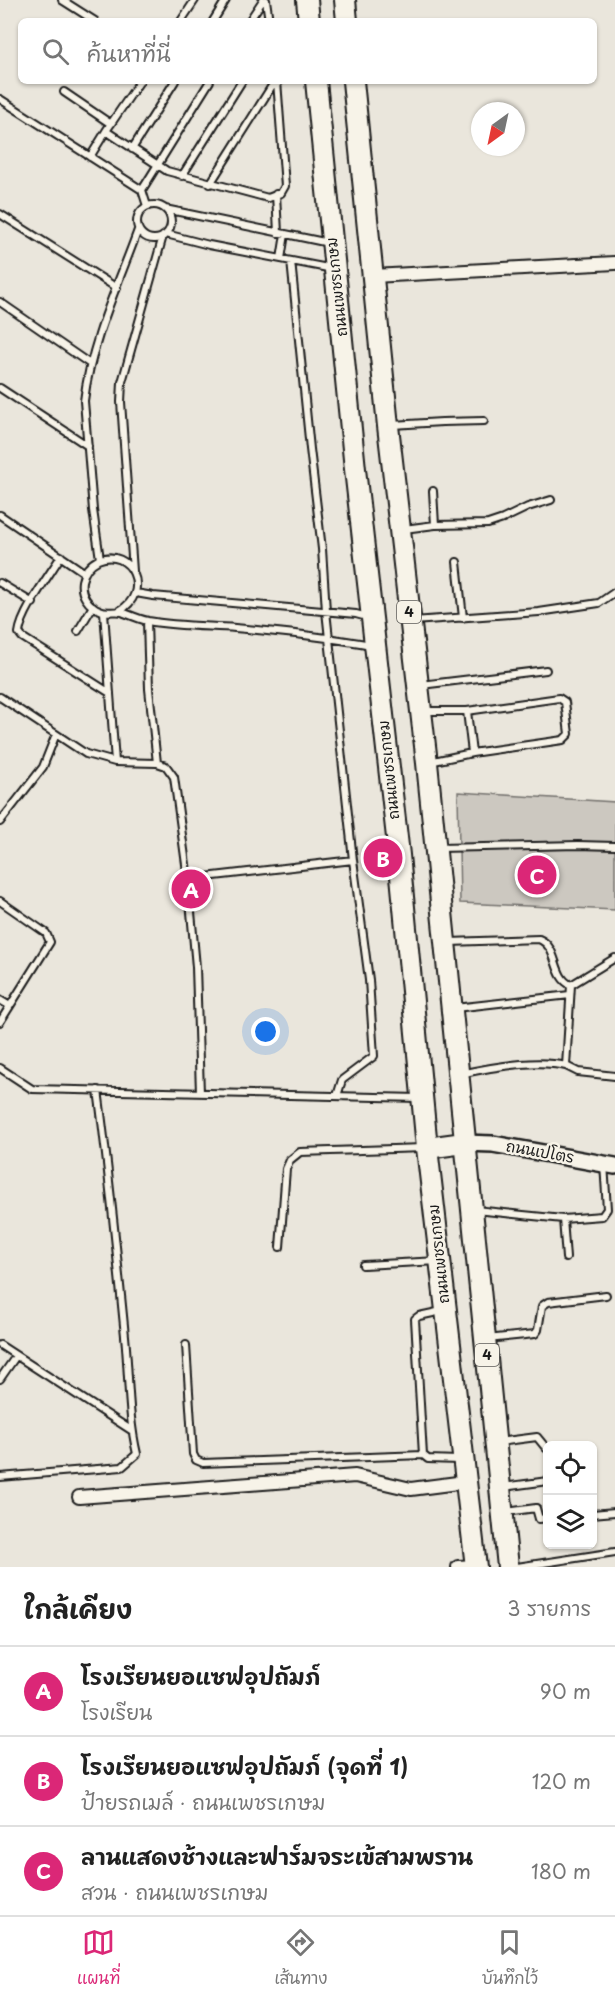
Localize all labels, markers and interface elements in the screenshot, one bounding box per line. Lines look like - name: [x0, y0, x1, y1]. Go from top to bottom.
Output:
- search box: [18, 18, 597, 84]
- icon: search: [39, 35, 72, 68]
- text: ค้นหาที่นี่: [87, 36, 171, 69]
- north arrow: [471, 102, 525, 156]
- street label: ถนนเพชรเกษม: [319, 236, 352, 338]
- road number: 4: [397, 601, 421, 623]
- street label: ถนนเพชรเกษม: [371, 719, 404, 821]
- pin: B: [364, 836, 403, 880]
- pin: C: [518, 852, 556, 898]
- pin: A: [172, 866, 210, 912]
- your location: [251, 1017, 280, 1046]
- street label: ถนนเปโตร: [504, 1133, 576, 1168]
- street label: ถนนเพชรเกษม: [421, 1203, 454, 1305]
- road number: 4: [475, 1344, 499, 1366]
- map controls: [543, 1441, 597, 1549]
- button: locate: [543, 1441, 597, 1495]
- button: layers: [543, 1495, 597, 1549]
- text: ใกล้เคียง: [24, 1589, 132, 1628]
- text: 3 รายการ: [507, 1593, 591, 1623]
- text: โรงเรียนยอแซฟอุปถัมภ์: [81, 1659, 320, 1692]
- text: A: [36, 1676, 51, 1706]
- text: 90 m: [540, 1676, 591, 1706]
- text: โรงเรียน: [81, 1697, 152, 1727]
- text: โรงเรียนยอแซฟอุปถัมภ์ (จุดที่ 1): [81, 1749, 408, 1782]
- text: B: [37, 1766, 50, 1796]
- text: 120 m: [532, 1766, 591, 1796]
- text: ป้ายรถเมล์ · ถนนเพชรเกษม: [81, 1787, 325, 1817]
- text: ลานแสดงช้างและฟาร์มจระเข้สามพราน: [81, 1839, 473, 1872]
- text: C: [36, 1856, 51, 1886]
- text: 180 m: [531, 1856, 591, 1886]
- text: สวน · ถนนเพชรเกษม: [81, 1877, 268, 1907]
- tab: แผนที่: [77, 1926, 120, 1990]
- tab: เส้นทาง: [274, 1926, 327, 1990]
- tab: บันทึกไว้: [482, 1926, 538, 1990]

